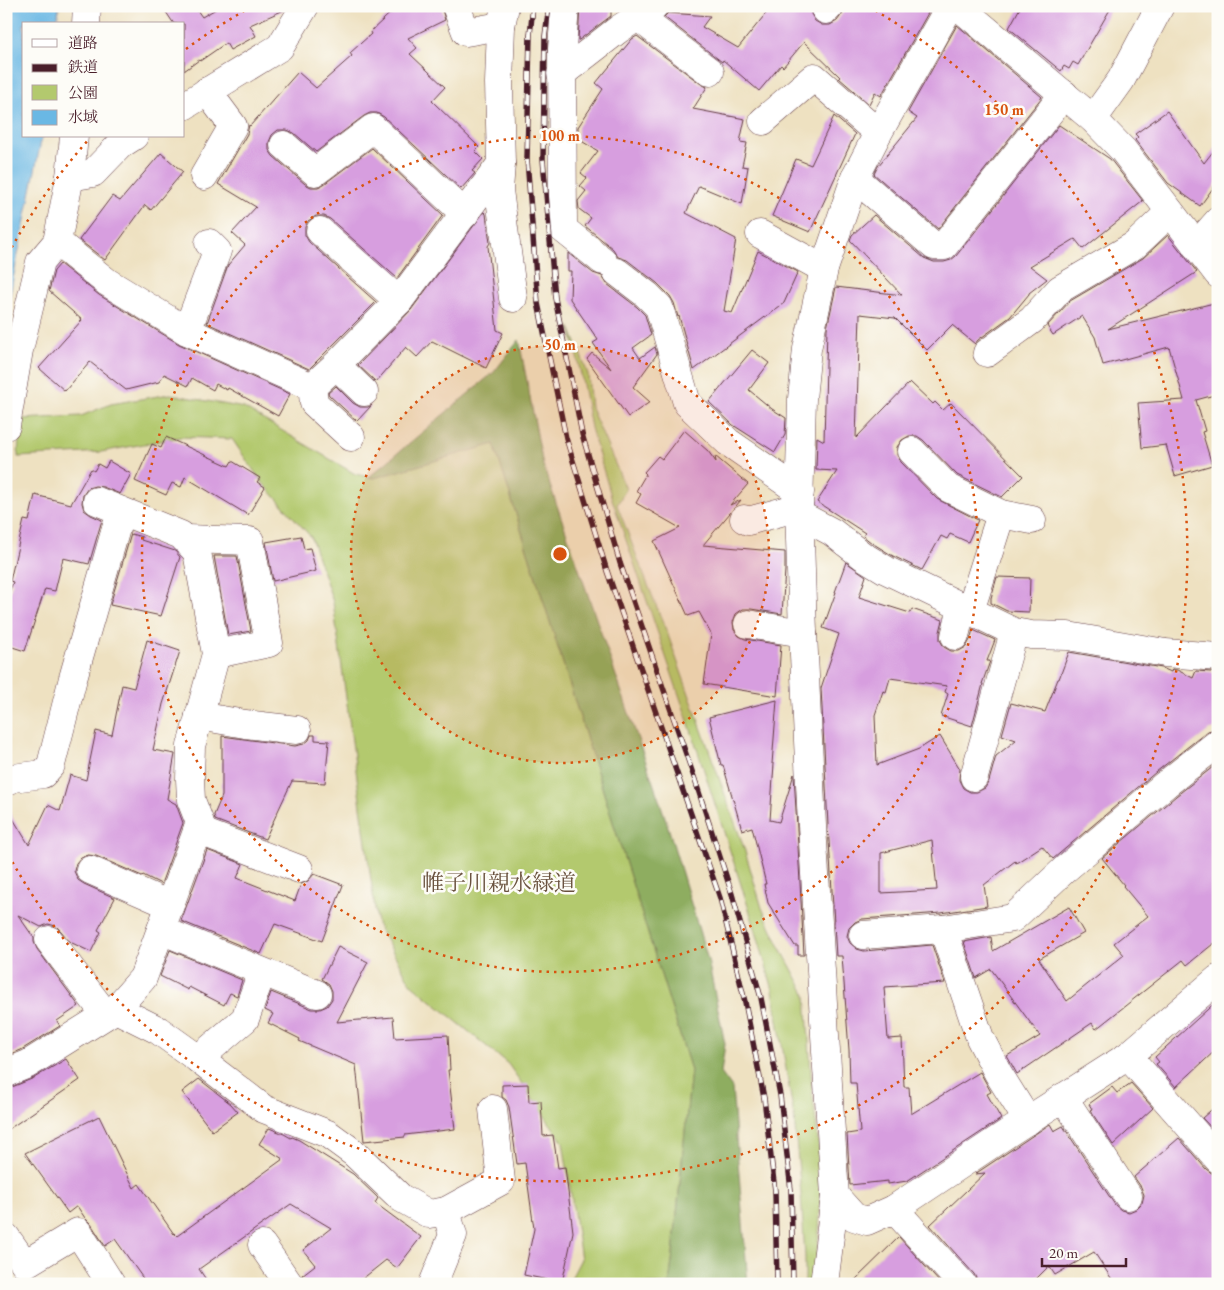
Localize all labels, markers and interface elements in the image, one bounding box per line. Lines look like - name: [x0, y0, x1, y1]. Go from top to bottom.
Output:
- legend: [22, 22, 185, 138]
- text: 道路: [68, 33, 98, 52]
- text: 鉄道: [68, 57, 98, 76]
- text: 公園: [68, 83, 98, 102]
- text: 150 m: [984, 100, 1024, 119]
- text: 水域: [68, 107, 98, 126]
- text: 100 m: [540, 126, 580, 145]
- text: 50 m: [544, 335, 576, 354]
- centre of rings: [551, 545, 569, 563]
- park label: 帷子川親水緑道: [422, 868, 576, 897]
- scale bar: [1042, 1235, 1125, 1267]
- text: 20 m: [1049, 1243, 1078, 1262]

